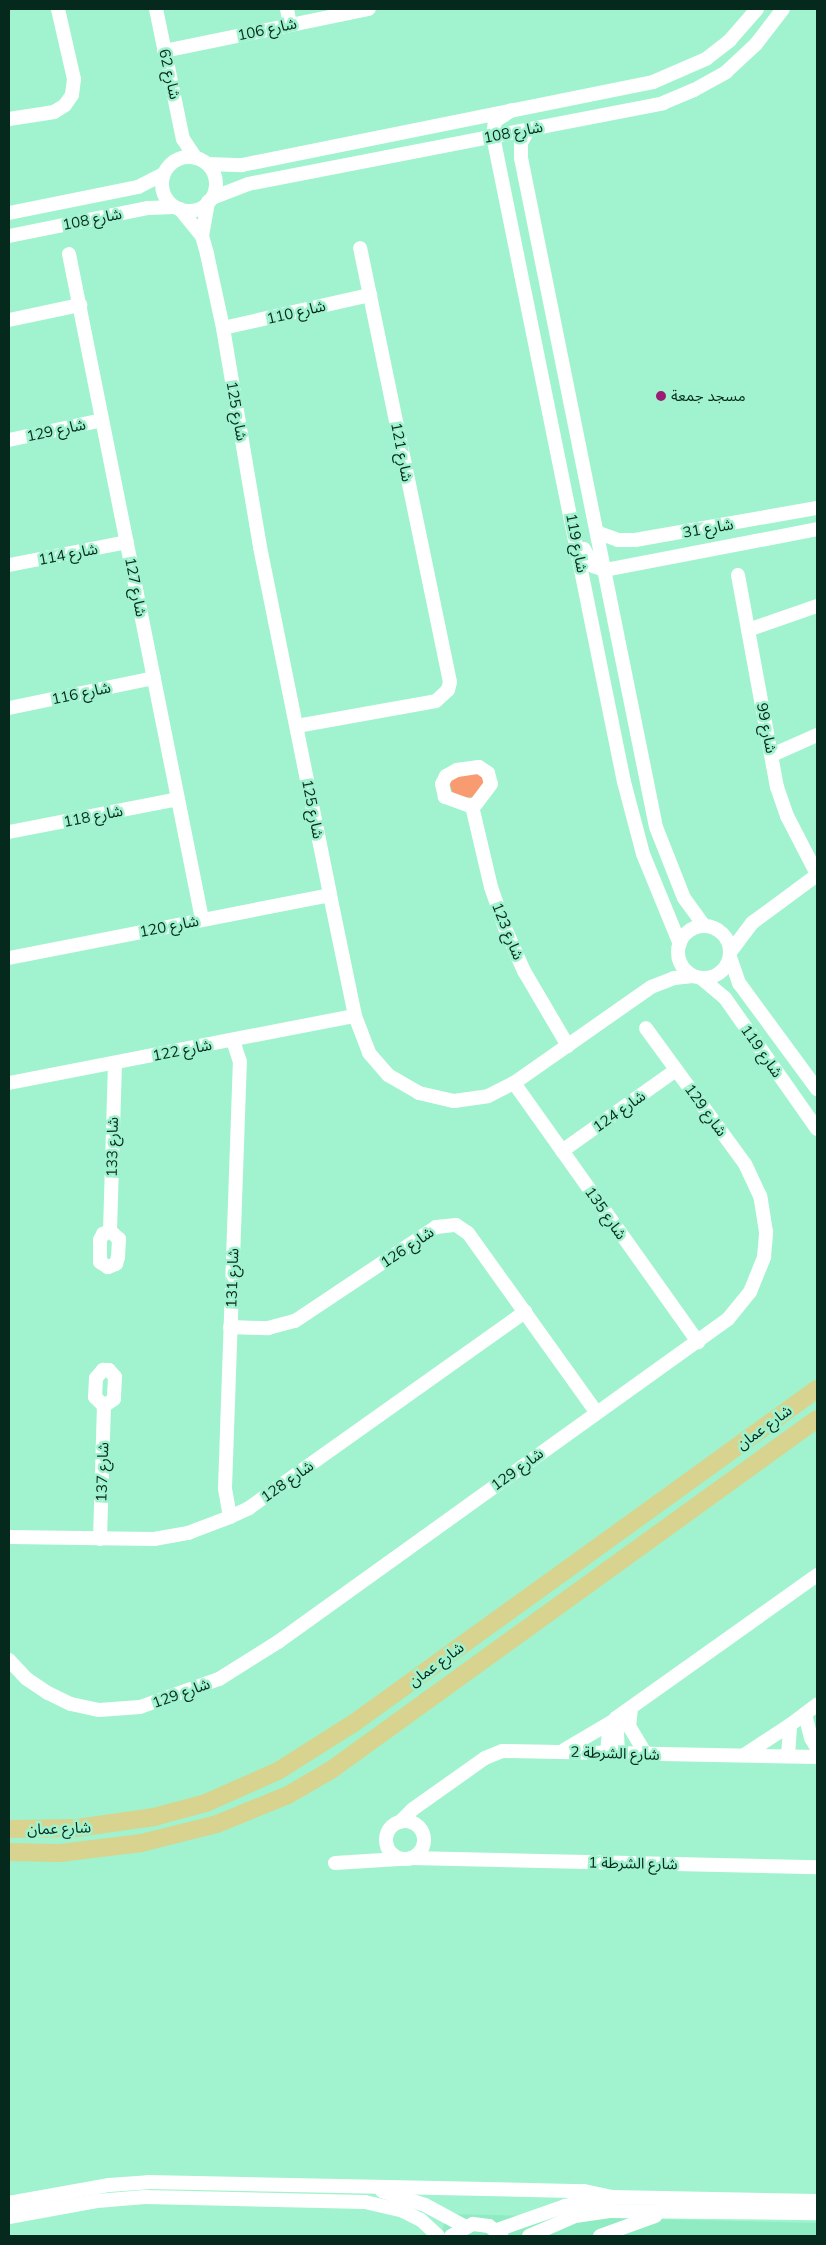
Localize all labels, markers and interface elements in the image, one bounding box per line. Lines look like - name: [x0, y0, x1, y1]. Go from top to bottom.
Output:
- street label: شارع 106: [236, 14, 298, 44]
- street label: شارع 62: [155, 47, 185, 101]
- street label: شارع 108: [482, 117, 544, 147]
- street label: شارع 108: [61, 204, 123, 234]
- street label: شارع 110: [265, 296, 327, 328]
- street label: شارع 125: [223, 380, 251, 442]
- place label: مسجد جمعة: [671, 387, 746, 405]
- marker: مسجد جمعة: [655, 390, 667, 402]
- street label: شارع 129: [25, 415, 87, 445]
- street label: شارع 121: [387, 421, 417, 483]
- street label: شارع 119: [562, 512, 592, 574]
- street label: شارع 31: [681, 515, 735, 541]
- street label: شارع 114: [37, 539, 99, 569]
- street label: شارع 127: [121, 556, 151, 618]
- street label: شارع 116: [50, 678, 112, 708]
- street label: شارع 99: [753, 701, 781, 755]
- street label: شارع 125: [298, 778, 328, 840]
- street label: شارع 118: [62, 801, 124, 831]
- street label: شارع 123: [488, 900, 528, 962]
- street label: شارع 120: [138, 911, 200, 941]
- street label: شارع 119: [737, 1021, 787, 1081]
- street label: شارع 122: [151, 1035, 213, 1065]
- street label: شارع 129: [681, 1080, 731, 1140]
- street label: شارع 124: [589, 1086, 649, 1136]
- street label: شارع 133: [102, 1117, 122, 1177]
- street label: شارع 135: [581, 1183, 631, 1243]
- street label: شارع 126: [377, 1223, 437, 1271]
- street label: شارع 131: [222, 1248, 242, 1308]
- street label: شارع عمان: [733, 1401, 795, 1453]
- street label: شارع 137: [92, 1442, 112, 1502]
- street label: شارع 129: [487, 1444, 547, 1494]
- street label: شارع 128: [257, 1456, 317, 1506]
- street label: شارع عمان: [405, 1638, 467, 1690]
- street label: شارع 129: [150, 1674, 212, 1712]
- street label: شارع الشرطة 2: [570, 1742, 660, 1764]
- street label: شارع عمان: [27, 1818, 91, 1838]
- street label: شارع الشرطة 1: [588, 1853, 678, 1873]

